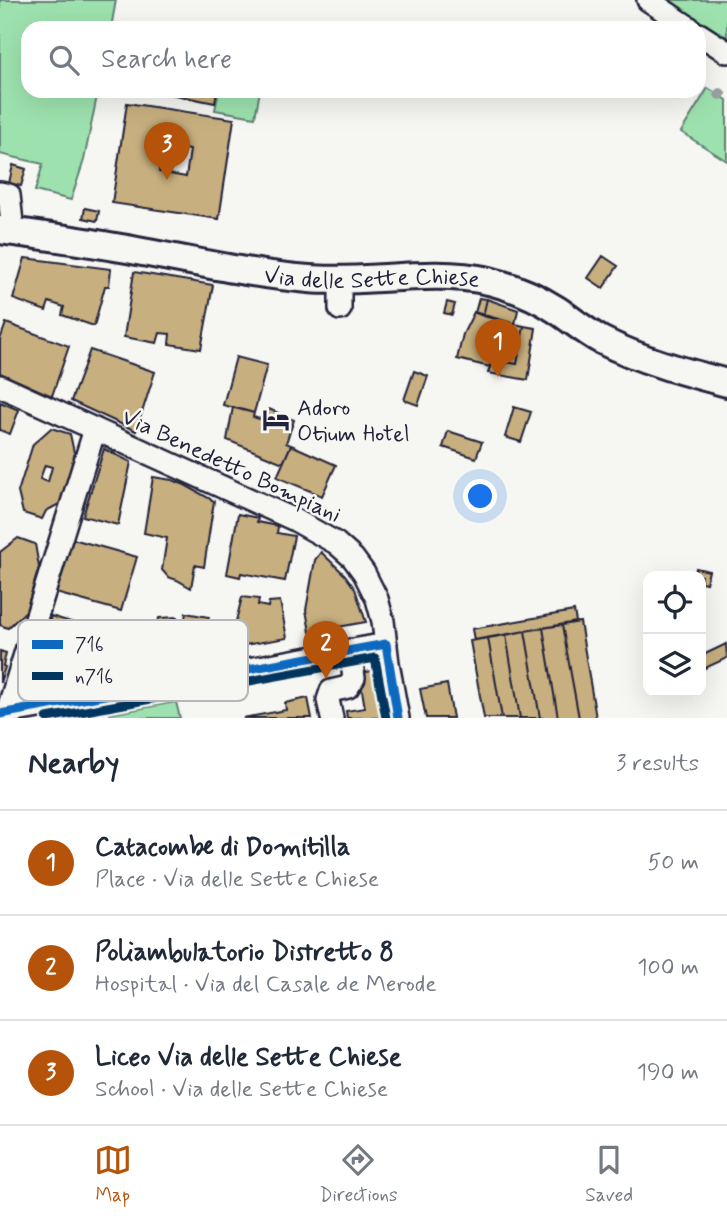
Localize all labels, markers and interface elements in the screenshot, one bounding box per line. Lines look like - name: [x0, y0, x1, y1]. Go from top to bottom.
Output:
- search box: [21, 21, 706, 98]
- icon: search: [45, 41, 83, 79]
- text: Search here: [101, 43, 232, 77]
- pin: 3: [144, 122, 190, 180]
- street label: Via delle Sette Chiese: [262, 261, 482, 297]
- pin: 1: [475, 319, 521, 377]
- place label: Adoro Otium Hotel: [297, 394, 410, 450]
- street label: Via Benedetto Bompiani: [117, 403, 346, 531]
- hotel icon: Adoro Otium Hotel: [261, 405, 291, 435]
- your location: [463, 479, 497, 513]
- map controls: [643, 571, 706, 697]
- button: locate: [643, 571, 706, 634]
- legend: [18, 620, 248, 701]
- pin: 2: [303, 621, 349, 679]
- text: 716: [75, 633, 104, 658]
- button: layers: [643, 634, 706, 697]
- text: n716: [75, 665, 113, 690]
- text: Nearby: [28, 744, 119, 783]
- text: 3 results: [616, 749, 699, 779]
- text: Catacombe di Domitilla: [95, 831, 350, 865]
- text: 1: [46, 848, 56, 878]
- text: 50 m: [648, 848, 699, 878]
- text: Place · Via delle Sette Chiese: [95, 865, 379, 895]
- text: Poliambulatorio Distretto 8: [95, 936, 394, 970]
- text: 2: [45, 953, 57, 983]
- text: 100 m: [637, 953, 699, 983]
- text: Hospital · Via del Casale de Merode: [95, 970, 437, 1000]
- text: Liceo Via delle Sette Chiese: [95, 1041, 402, 1075]
- text: 3: [46, 1058, 56, 1088]
- text: 190 m: [637, 1058, 699, 1088]
- text: School · Via delle Sette Chiese: [95, 1075, 388, 1105]
- tab: Map: [94, 1141, 132, 1208]
- tab: Directions: [319, 1141, 398, 1208]
- tab: Saved: [585, 1141, 633, 1208]

